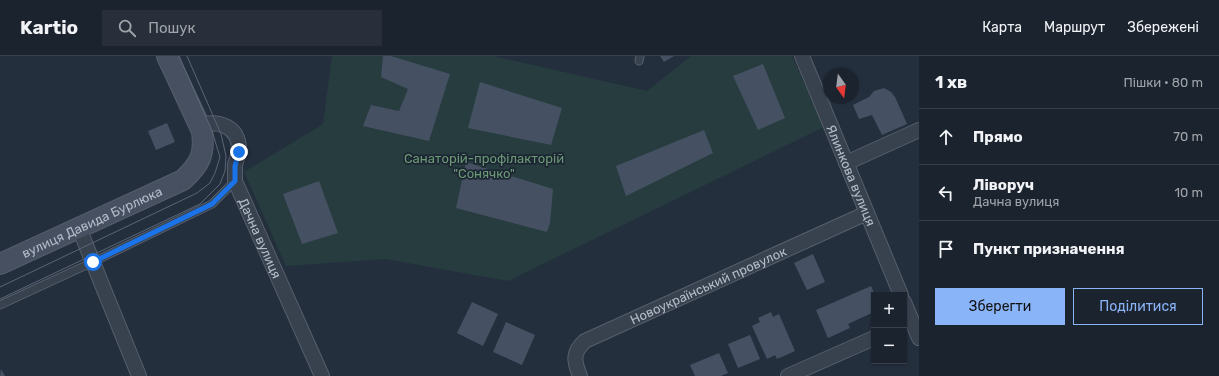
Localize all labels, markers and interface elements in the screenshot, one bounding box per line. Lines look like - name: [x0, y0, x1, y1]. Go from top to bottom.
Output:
- search box: [102, 10, 382, 46]
- text: Kartio: [20, 16, 78, 39]
- icon: search: [116, 17, 138, 39]
- text: Пошук: [148, 19, 196, 37]
- text: Карта: [982, 19, 1022, 36]
- text: Маршрут: [1044, 19, 1105, 36]
- text: Збережені: [1127, 19, 1199, 36]
- north arrow: [823, 68, 859, 104]
- text: 1 хв: [935, 72, 967, 92]
- text: Пішки · 80 m: [1124, 75, 1203, 90]
- street label: Ялинкова вулиця: [823, 122, 879, 228]
- icon: ahead: [935, 126, 957, 148]
- text: Прямо: [973, 128, 1023, 146]
- text: 70 m: [1173, 129, 1203, 144]
- route end: [230, 143, 248, 161]
- park label: Санаторій-профілакторій "Сонячко": [404, 151, 564, 181]
- text: Ліворуч: [973, 176, 1034, 194]
- icon: left: [935, 182, 957, 204]
- street label: вулиця Давида Бурлюка: [19, 184, 165, 261]
- text: 10 m: [1174, 185, 1203, 200]
- text: Дачна вулиця: [973, 194, 1059, 209]
- street label: Дачна вулиця: [236, 196, 284, 281]
- icon: arrive: [935, 238, 957, 260]
- text: Пункт призначення: [973, 240, 1125, 258]
- street label: Новоукраїнський провулок: [628, 244, 789, 328]
- route start: [84, 253, 102, 271]
- button: Зберегти: [935, 288, 1065, 325]
- button: Поділитися: [1073, 288, 1203, 325]
- map controls: [871, 292, 907, 364]
- button: +: [871, 292, 907, 328]
- button: −: [871, 328, 907, 364]

